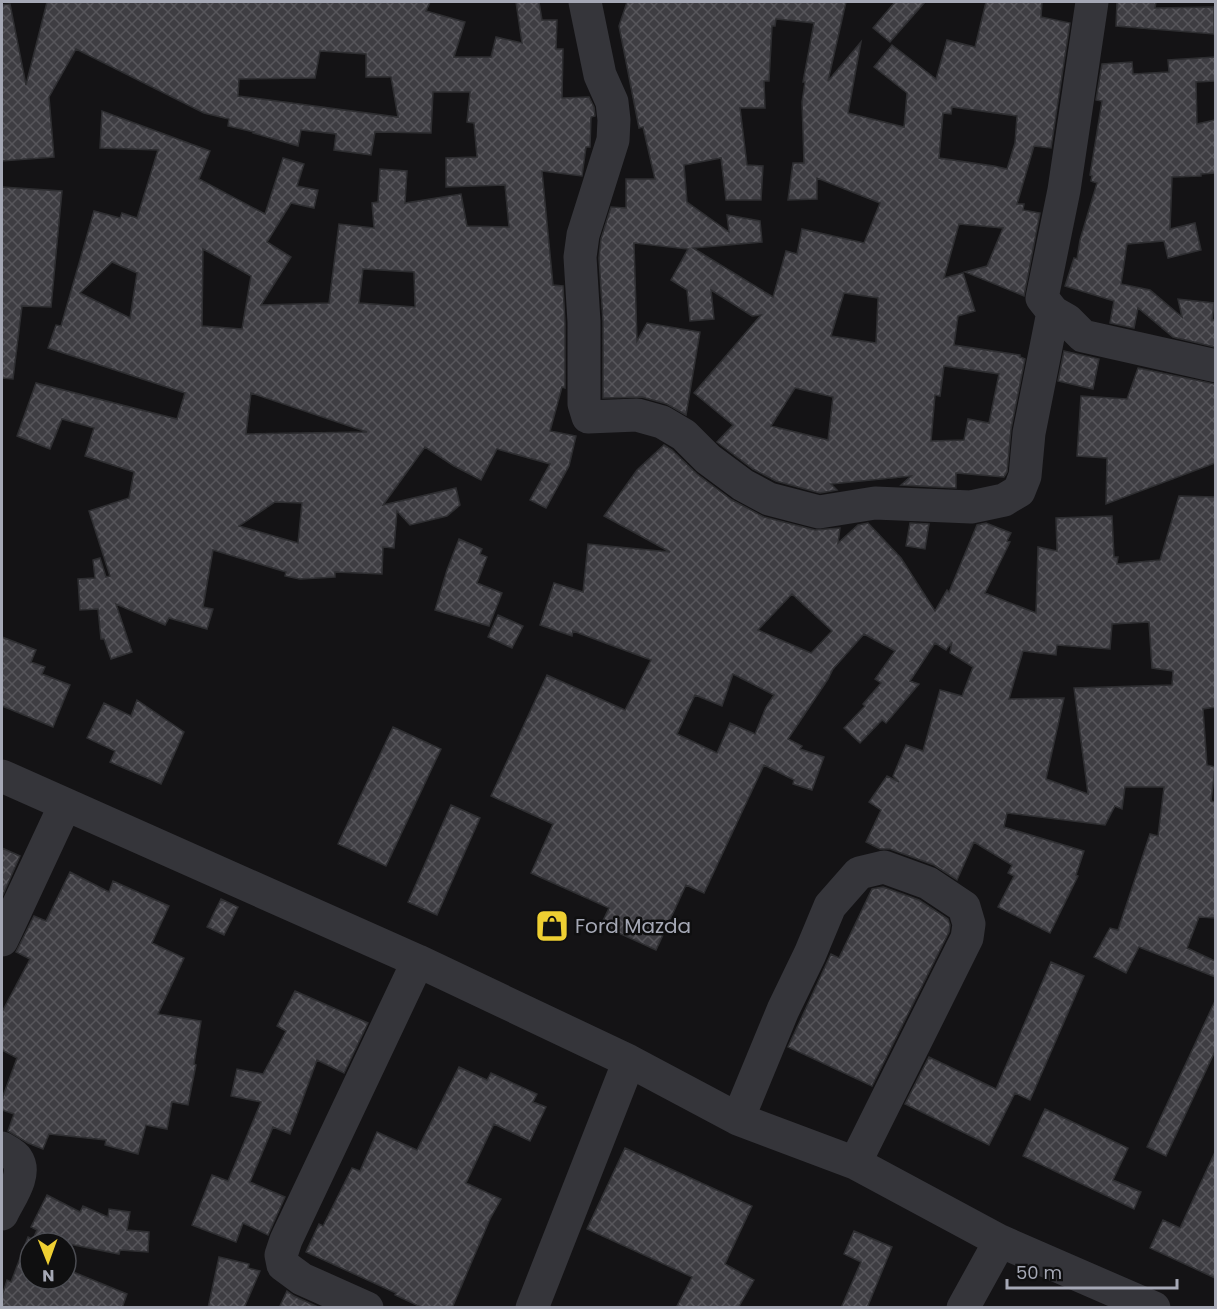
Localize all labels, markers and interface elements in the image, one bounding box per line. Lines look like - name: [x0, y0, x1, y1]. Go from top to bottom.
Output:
- shop icon: Ford Mazda: [534, 908, 570, 944]
- place label: Ford Mazda: [575, 912, 691, 940]
- north arrow: [18, 1231, 78, 1291]
- scale bar: [1007, 1252, 1176, 1290]
- text: 50 m: [1016, 1260, 1062, 1285]
- text: N: [42, 1264, 54, 1287]

